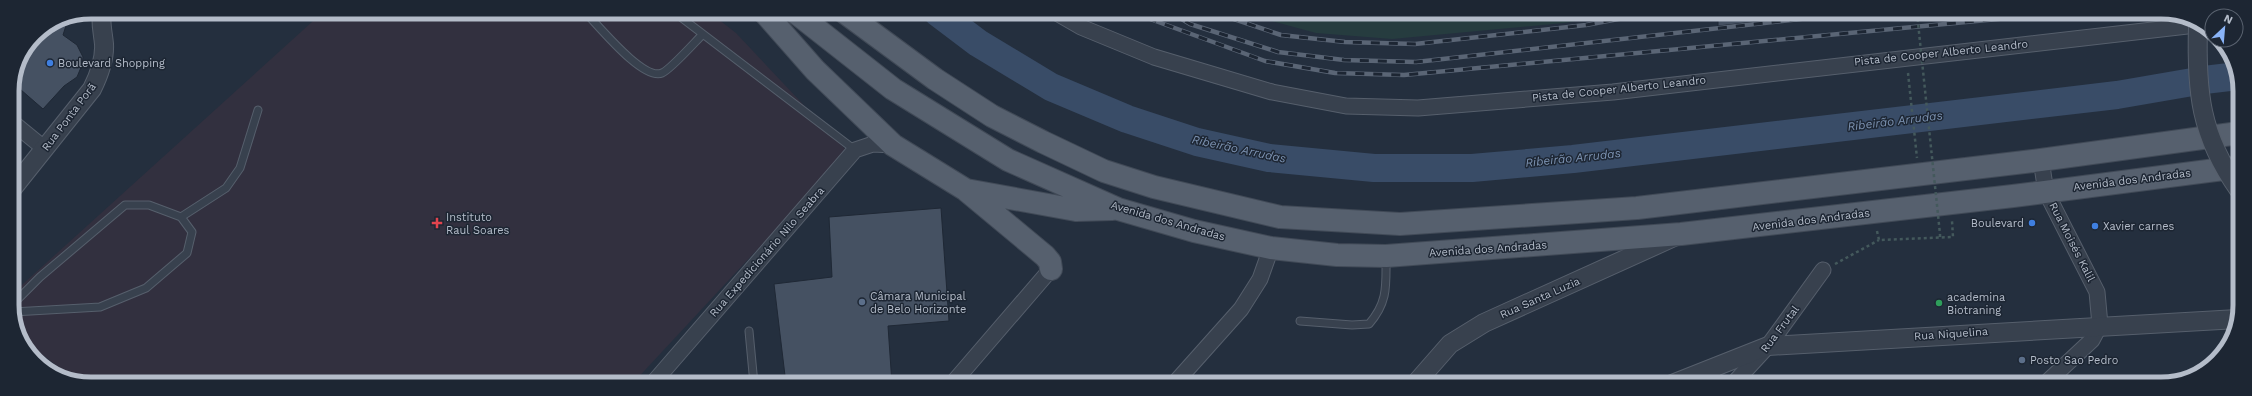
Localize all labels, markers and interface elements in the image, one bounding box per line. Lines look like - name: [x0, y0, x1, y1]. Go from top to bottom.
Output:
- north arrow: [2204, 8, 2244, 48]
- text: N: [2222, 12, 2235, 27]
- street label: Pista de Cooper Alberto Leandro: [1853, 37, 2029, 69]
- place label: Boulevard Shopping: [58, 57, 165, 70]
- marker: Boulevard Shopping: [45, 58, 55, 68]
- street label: Pista de Cooper Alberto Leandro: [1531, 73, 1707, 105]
- street label: Rua Ponta Porã: [39, 80, 99, 154]
- water label: Ribeirão Arrudas: [1847, 108, 1943, 134]
- water label: Ribeirão Arrudas: [1191, 132, 1287, 166]
- water label: Ribeirão Arrudas: [1525, 146, 1621, 170]
- street label: Avenida dos Andradas: [2072, 166, 2192, 194]
- street label: Rua Expedicionário Nilo Seabra: [707, 184, 827, 320]
- street label: Avenida dos Andradas: [1109, 198, 1227, 244]
- street label: Rua Moisés Kalil: [2046, 200, 2098, 284]
- street label: Avenida dos Andradas: [1751, 206, 1871, 234]
- place label: Instituto Raul Soares: [446, 211, 510, 237]
- marker: Instituto Raul Soares: [431, 217, 443, 229]
- place label: Boulevard: [1971, 217, 2024, 230]
- marker: Boulevard: [2027, 218, 2037, 228]
- place label: Xavier carnes: [2103, 220, 2175, 233]
- marker: Xavier carnes: [2090, 221, 2100, 231]
- street label: Avenida dos Andradas: [1429, 238, 1548, 260]
- street label: Rua Santa Luzia: [1498, 275, 1582, 321]
- place label: Câmara Municipal de Belo Horizonte: [870, 290, 967, 316]
- place label: academina Biotraning: [1947, 291, 2005, 317]
- marker: Câmara Municipal de Belo Horizonte: [857, 297, 867, 307]
- marker: academina Biotraning: [1934, 298, 1944, 308]
- street label: Rua Frutal: [1758, 302, 1802, 355]
- street label: Rua Niquelina: [1914, 325, 1988, 343]
- place label: Posto Sao Pedro: [2030, 354, 2118, 367]
- marker: Posto Sao Pedro: [2017, 355, 2027, 365]

